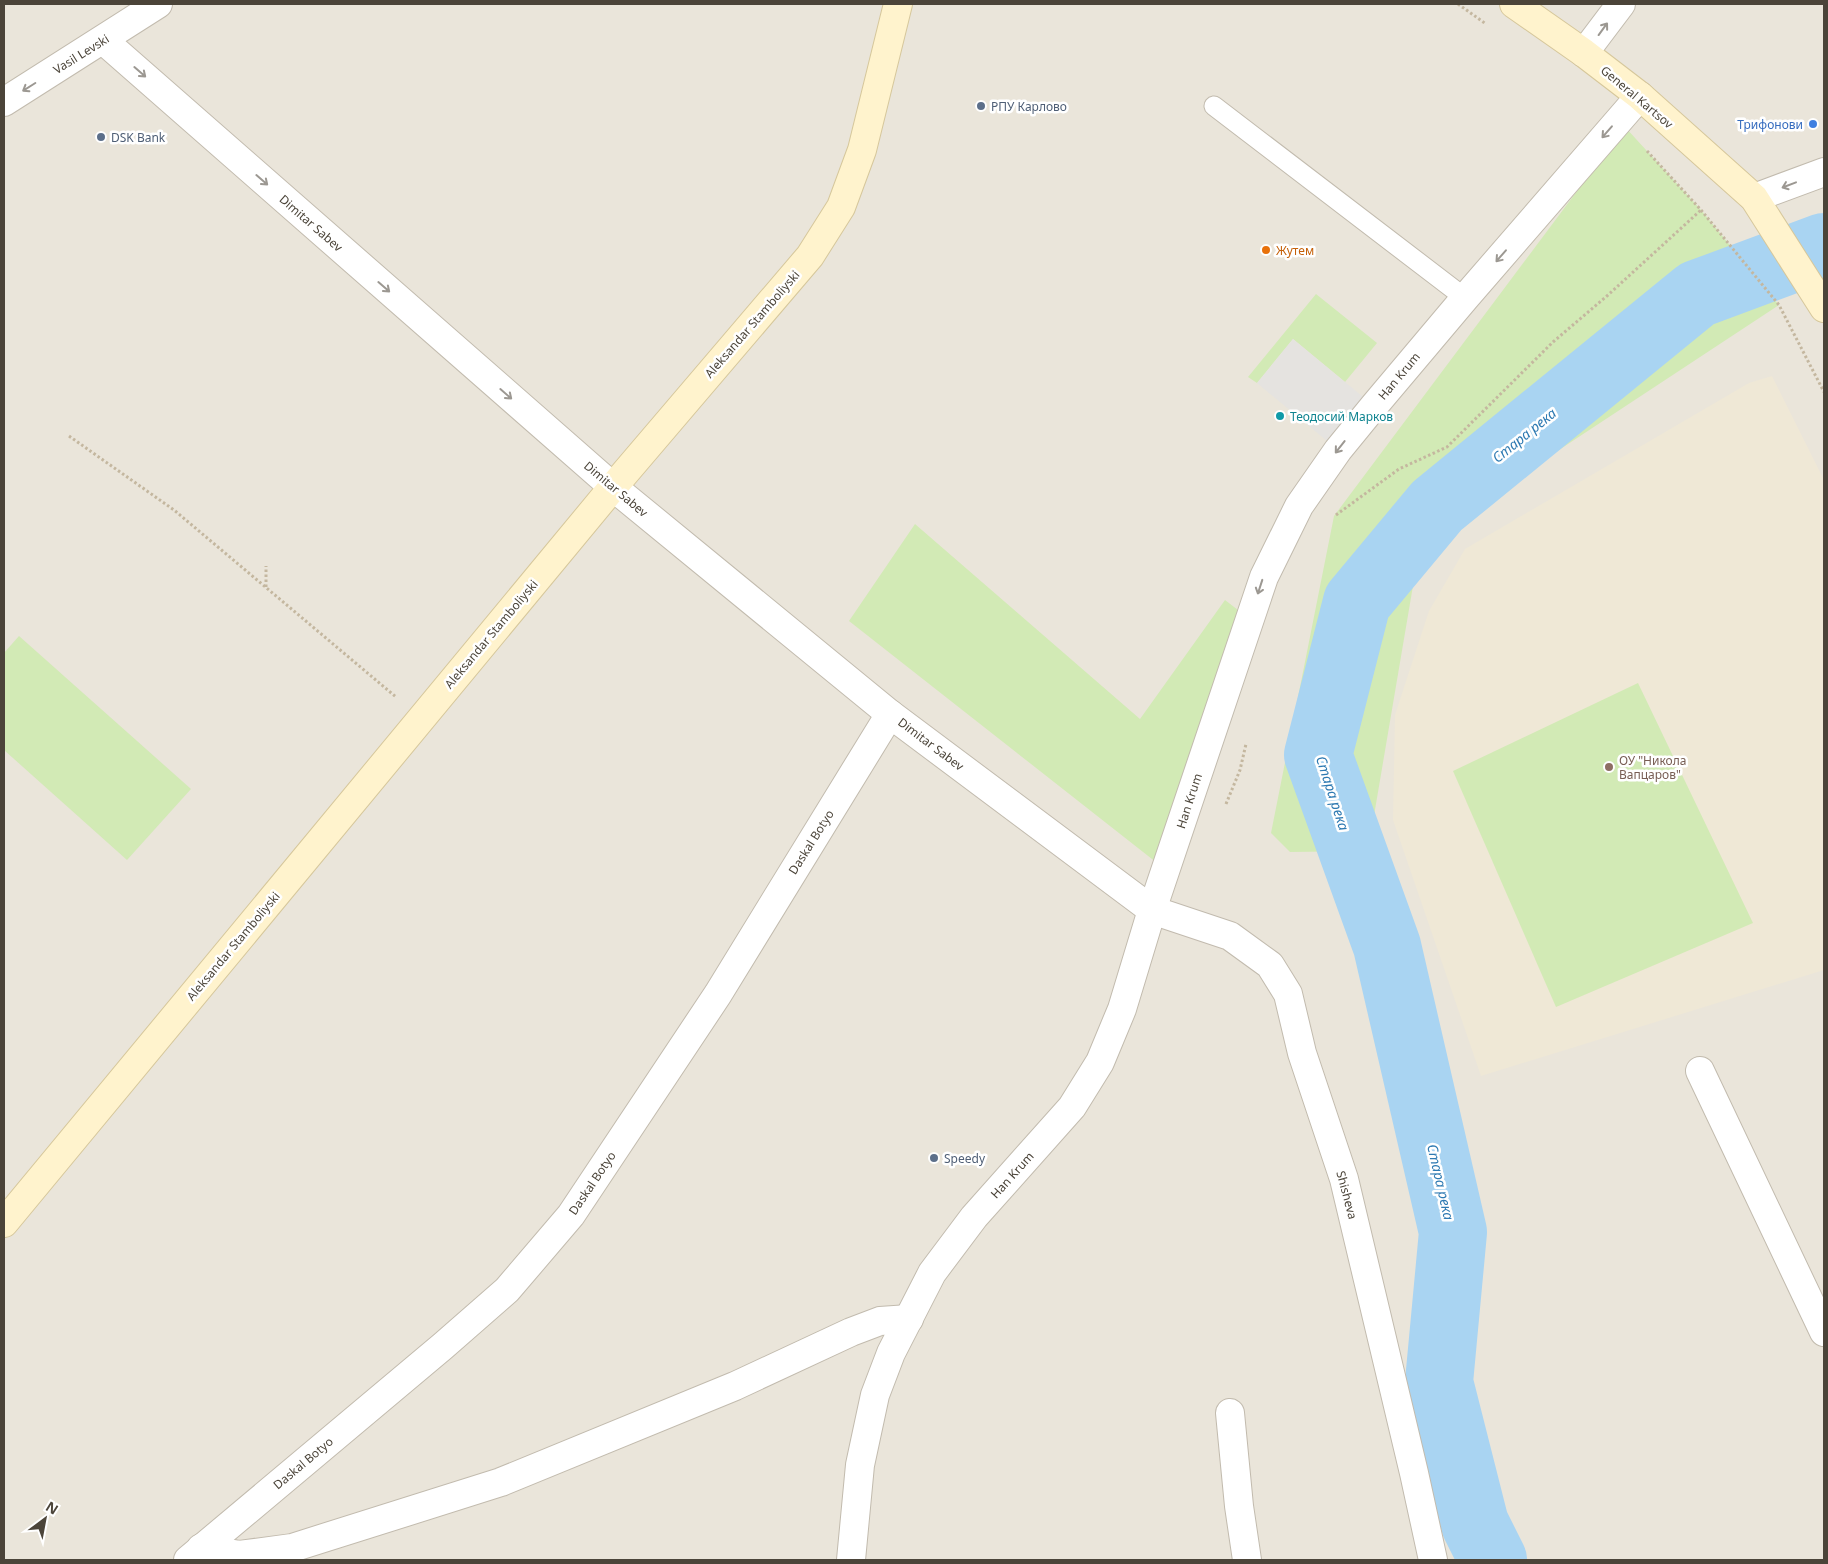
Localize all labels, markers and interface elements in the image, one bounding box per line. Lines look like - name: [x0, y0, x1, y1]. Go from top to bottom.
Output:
- one-way arrow: [1597, 23, 1608, 36]
- street label: Vasil Levski: [50, 30, 112, 78]
- street label: General Kartsov: [1597, 62, 1677, 133]
- one-way arrow: [133, 67, 146, 78]
- one-way arrow: [22, 82, 36, 92]
- place label: РПУ Карлово: [991, 98, 1067, 115]
- marker: РПУ Карлово: [975, 100, 987, 112]
- place label: Трифонови: [1737, 116, 1803, 133]
- marker: Трифонови: [1807, 118, 1819, 130]
- one-way arrow: [1602, 126, 1613, 139]
- place label: DSK Bank: [111, 129, 166, 146]
- marker: DSK Bank: [95, 131, 107, 143]
- one-way arrow: [255, 174, 268, 185]
- one-way arrow: [1782, 181, 1797, 190]
- street label: Dimitar Sabev: [276, 191, 347, 256]
- place label: Жутем: [1276, 242, 1314, 259]
- marker: Жутем: [1260, 244, 1272, 256]
- one-way arrow: [1496, 249, 1507, 262]
- street label: Aleksandar Stamboliyski: [701, 267, 803, 381]
- one-way arrow: [378, 281, 391, 293]
- street label: Han Krum: [1374, 349, 1424, 403]
- one-way arrow: [500, 388, 513, 400]
- water label: Стара река: [1488, 403, 1560, 467]
- place label: Теодосий Марков: [1290, 408, 1393, 425]
- marker: Теодосий Марков: [1274, 410, 1286, 422]
- one-way arrow: [1335, 440, 1346, 453]
- street label: Dimitar Sabev: [580, 457, 652, 521]
- street label: Aleksandar Stamboliyski: [440, 576, 542, 692]
- one-way arrow: [1255, 579, 1264, 595]
- street label: Dimitar Sabev: [894, 714, 968, 775]
- place label: ОУ "Никола Вапцаров": [1619, 752, 1686, 783]
- water label: Стара река: [1312, 753, 1354, 833]
- marker: ОУ "Никола Вапцаров": [1603, 761, 1615, 773]
- street label: Han Krum: [1172, 771, 1206, 831]
- street label: Daskal Botyo: [784, 806, 838, 878]
- street label: Aleksandar Stamboliyski: [182, 888, 284, 1004]
- water label: Стара река: [1423, 1142, 1459, 1222]
- street label: Daskal Botyo: [564, 1148, 620, 1218]
- street label: Han Krum: [987, 1148, 1037, 1202]
- place label: Speedy: [944, 1150, 986, 1167]
- marker: Speedy: [928, 1152, 940, 1164]
- street label: Shisheva: [1332, 1169, 1362, 1221]
- street label: Daskal Botyo: [269, 1433, 337, 1493]
- north arrow: [20, 1494, 70, 1544]
- text: N: [42, 1496, 62, 1519]

